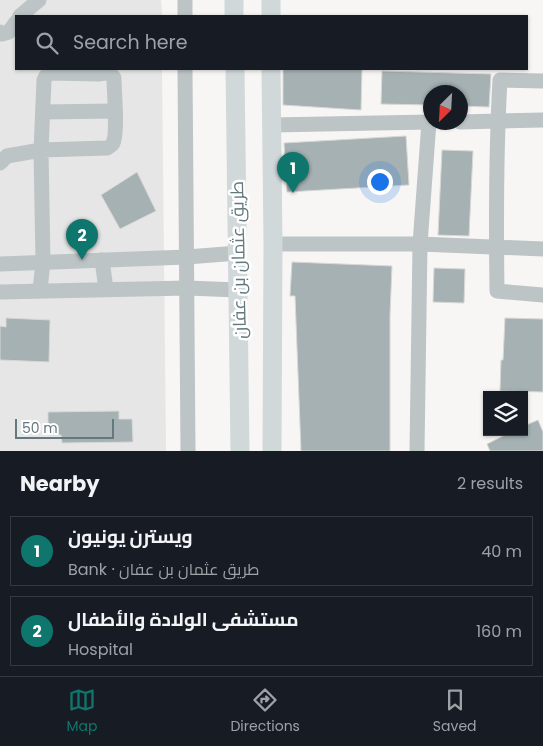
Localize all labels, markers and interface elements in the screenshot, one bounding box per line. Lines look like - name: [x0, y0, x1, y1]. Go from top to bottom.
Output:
- search box: [15, 15, 528, 70]
- icon: search: [33, 29, 61, 57]
- text: Search here: [73, 29, 187, 56]
- north arrow: [423, 85, 468, 130]
- pin: 1: [277, 152, 309, 193]
- your location: [367, 169, 393, 195]
- street label: طريق عثمان بن عفان: [224, 181, 252, 339]
- pin: 2: [66, 219, 98, 260]
- map controls: [483, 391, 528, 436]
- button: layers: [483, 391, 528, 436]
- scale bar: [15, 416, 114, 439]
- text: 50 m: [22, 418, 58, 438]
- text: Nearby: [20, 469, 100, 498]
- text: 2 results: [457, 472, 523, 495]
- text: ويسترن يونيون: [68, 523, 193, 550]
- text: 1: [34, 540, 40, 563]
- text: 40 m: [481, 540, 522, 563]
- text: Bank · طريق عثمان بن عفان: [68, 558, 259, 581]
- text: مستشفى الولادة والأطفال: [68, 606, 298, 633]
- text: 2: [32, 620, 42, 643]
- text: 160 m: [476, 620, 522, 643]
- text: Hospital: [68, 638, 133, 661]
- tab: Map: [66, 686, 97, 737]
- tab: Directions: [230, 686, 300, 737]
- tab: Saved: [433, 686, 477, 737]

